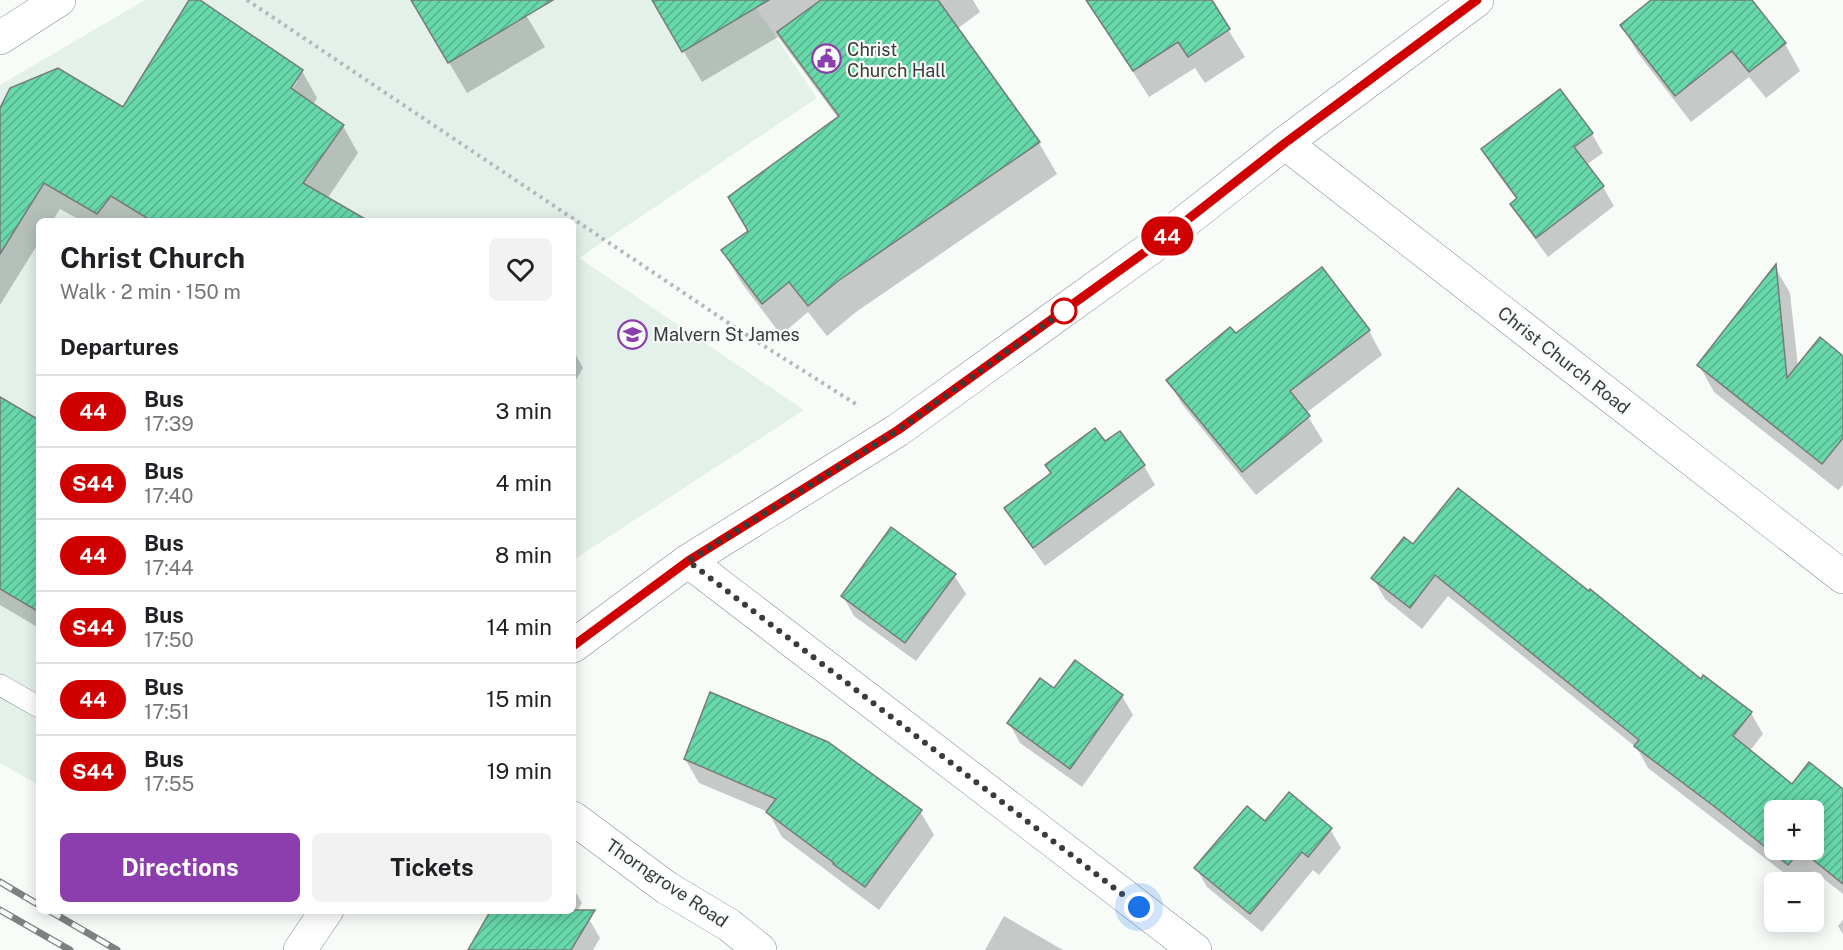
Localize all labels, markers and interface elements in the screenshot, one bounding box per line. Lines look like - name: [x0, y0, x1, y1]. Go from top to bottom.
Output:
- place label: Christ Church Hall: [847, 39, 946, 81]
- public building icon: Christ Church Hall: [810, 43, 842, 75]
- line badge: 44: [1140, 216, 1194, 256]
- text: 44: [1153, 224, 1181, 249]
- button: heart: [489, 238, 552, 301]
- text: Christ Church: [60, 241, 245, 274]
- text: Walk · 2 min · 150 m: [60, 280, 241, 304]
- unlabelled marker: [1051, 298, 1077, 324]
- street label: Christ Church Road: [1494, 302, 1634, 418]
- school or university icon: Malvern St James: [616, 318, 648, 350]
- place label: Malvern St James: [653, 324, 800, 345]
- text: Departures: [60, 334, 179, 360]
- text: Bus: [144, 386, 184, 412]
- text: 3 min: [495, 398, 552, 424]
- text: 44: [79, 399, 107, 424]
- text: 17:39: [144, 412, 194, 436]
- text: Bus: [144, 458, 184, 484]
- text: 4 min: [496, 470, 552, 496]
- text: S44: [72, 471, 114, 496]
- text: 17:40: [144, 484, 193, 508]
- text: Bus: [144, 530, 184, 556]
- text: 8 min: [495, 542, 552, 568]
- text: 44: [79, 543, 107, 568]
- text: 17:44: [144, 556, 194, 580]
- text: Bus: [144, 602, 184, 628]
- text: 14 min: [487, 614, 552, 640]
- text: S44: [72, 615, 114, 640]
- text: 17:50: [144, 628, 194, 652]
- text: Bus: [144, 674, 184, 700]
- text: 15 min: [486, 686, 552, 712]
- text: 44: [79, 687, 107, 712]
- text: 17:51: [144, 700, 190, 724]
- text: Bus: [144, 746, 184, 772]
- text: 19 min: [487, 758, 552, 784]
- text: S44: [72, 759, 114, 784]
- text: 17:55: [144, 772, 194, 796]
- map controls: [1764, 800, 1824, 932]
- button: +: [1764, 800, 1824, 860]
- button: Directions: [60, 833, 300, 902]
- button: Tickets: [312, 833, 552, 902]
- street label: Thorngrove Road: [602, 834, 732, 932]
- button: −: [1764, 872, 1824, 932]
- your location: [1124, 892, 1154, 922]

